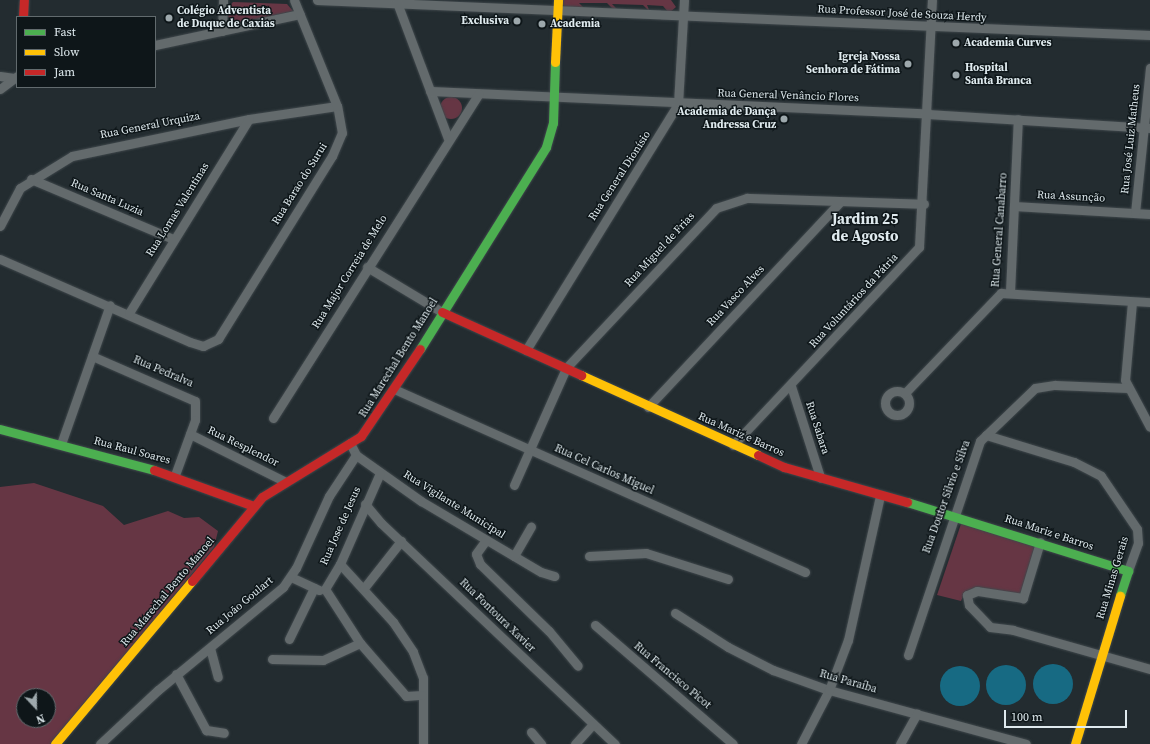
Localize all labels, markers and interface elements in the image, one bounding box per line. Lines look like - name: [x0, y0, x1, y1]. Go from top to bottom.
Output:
- street label: Rua Professor José de Souza Herdy: [817, 3, 987, 25]
- place label: Colégio Adventista de Duque de Caxias: [177, 5, 275, 31]
- marker: Colégio Adventista de Duque de Caxias: [164, 13, 174, 23]
- place label: Exclusiva: [461, 14, 509, 28]
- legend: [16, 16, 156, 88]
- marker: Exclusiva: [512, 16, 522, 26]
- place label: Academia: [550, 17, 600, 31]
- marker: Academia: [537, 19, 547, 29]
- text: Fast: [54, 24, 76, 40]
- place label: Academia Curves: [964, 36, 1051, 50]
- marker: Academia Curves: [951, 38, 961, 48]
- text: Slow: [54, 44, 79, 60]
- place label: Igreja Nossa Senhora de Fátima: [806, 51, 900, 77]
- marker: Igreja Nossa Senhora de Fátima: [903, 59, 913, 69]
- place label: Hospital Santa Branca: [965, 62, 1032, 88]
- text: Jam: [54, 64, 75, 80]
- marker: Hospital Santa Branca: [950, 69, 962, 81]
- street label: Rua José Luiz Matheus: [1119, 83, 1143, 195]
- street label: Rua General Venâncio Flores: [717, 87, 859, 105]
- place label: Academia de Dança Andressa Cruz: [677, 106, 776, 132]
- street label: Rua General Urquiza: [99, 110, 201, 142]
- marker: Academia de Dança Andressa Cruz: [779, 114, 789, 124]
- street label: Rua General Dionísio: [586, 129, 654, 223]
- street label: Rua Barao do Surui: [270, 141, 330, 227]
- street label: Rua Lomas Valentinas: [144, 160, 212, 260]
- street label: Rua General Canabarro: [989, 172, 1011, 288]
- street label: Rua Santa Luzia: [69, 177, 145, 219]
- street label: Rua Assunção: [1036, 189, 1106, 205]
- district label: Jardim 25 de Agosto: [832, 209, 898, 244]
- street label: Rua Miguel de Frias: [622, 210, 698, 290]
- street label: Rua Major Correia de Melo: [310, 213, 390, 331]
- street label: Rua Voluntários da Pátria: [807, 251, 901, 351]
- street label: Rua Vasco Alves: [704, 263, 768, 329]
- street label: Rua Marechal Bento Manoel: [357, 296, 441, 420]
- street label: Rua Pedralva: [131, 353, 195, 391]
- street label: Rua Sabara: [802, 400, 832, 456]
- street label: Rua Mariz e Barros: [696, 410, 786, 460]
- street label: Rua Resplendor: [205, 424, 281, 470]
- street label: Rua Raul Soares: [92, 434, 172, 468]
- street label: Rua Doutor Silvio e Silva: [920, 439, 974, 555]
- street label: Rua Cel Carlos Miguel: [552, 442, 656, 498]
- street label: Rua Vigilante Municipal: [401, 468, 507, 542]
- street label: Rua Jose de Jesus: [318, 485, 364, 567]
- street label: Rua Mariz e Barros: [1003, 512, 1095, 554]
- street label: Rua Marechal Bento Manoel: [118, 535, 218, 649]
- street label: Rua Minas Gerais: [1094, 535, 1132, 621]
- street label: Rua Joāo Goulart: [204, 574, 276, 638]
- street label: Rua Fontoura Xavier: [456, 576, 538, 656]
- street label: Rua Francisco Picot: [631, 640, 713, 712]
- street label: Rua Paraíba: [818, 668, 878, 696]
- north arrow: [16, 688, 56, 728]
- scale bar: [1006, 702, 1129, 728]
- text: 100 m: [1011, 709, 1043, 725]
- text: N: [34, 710, 47, 727]

